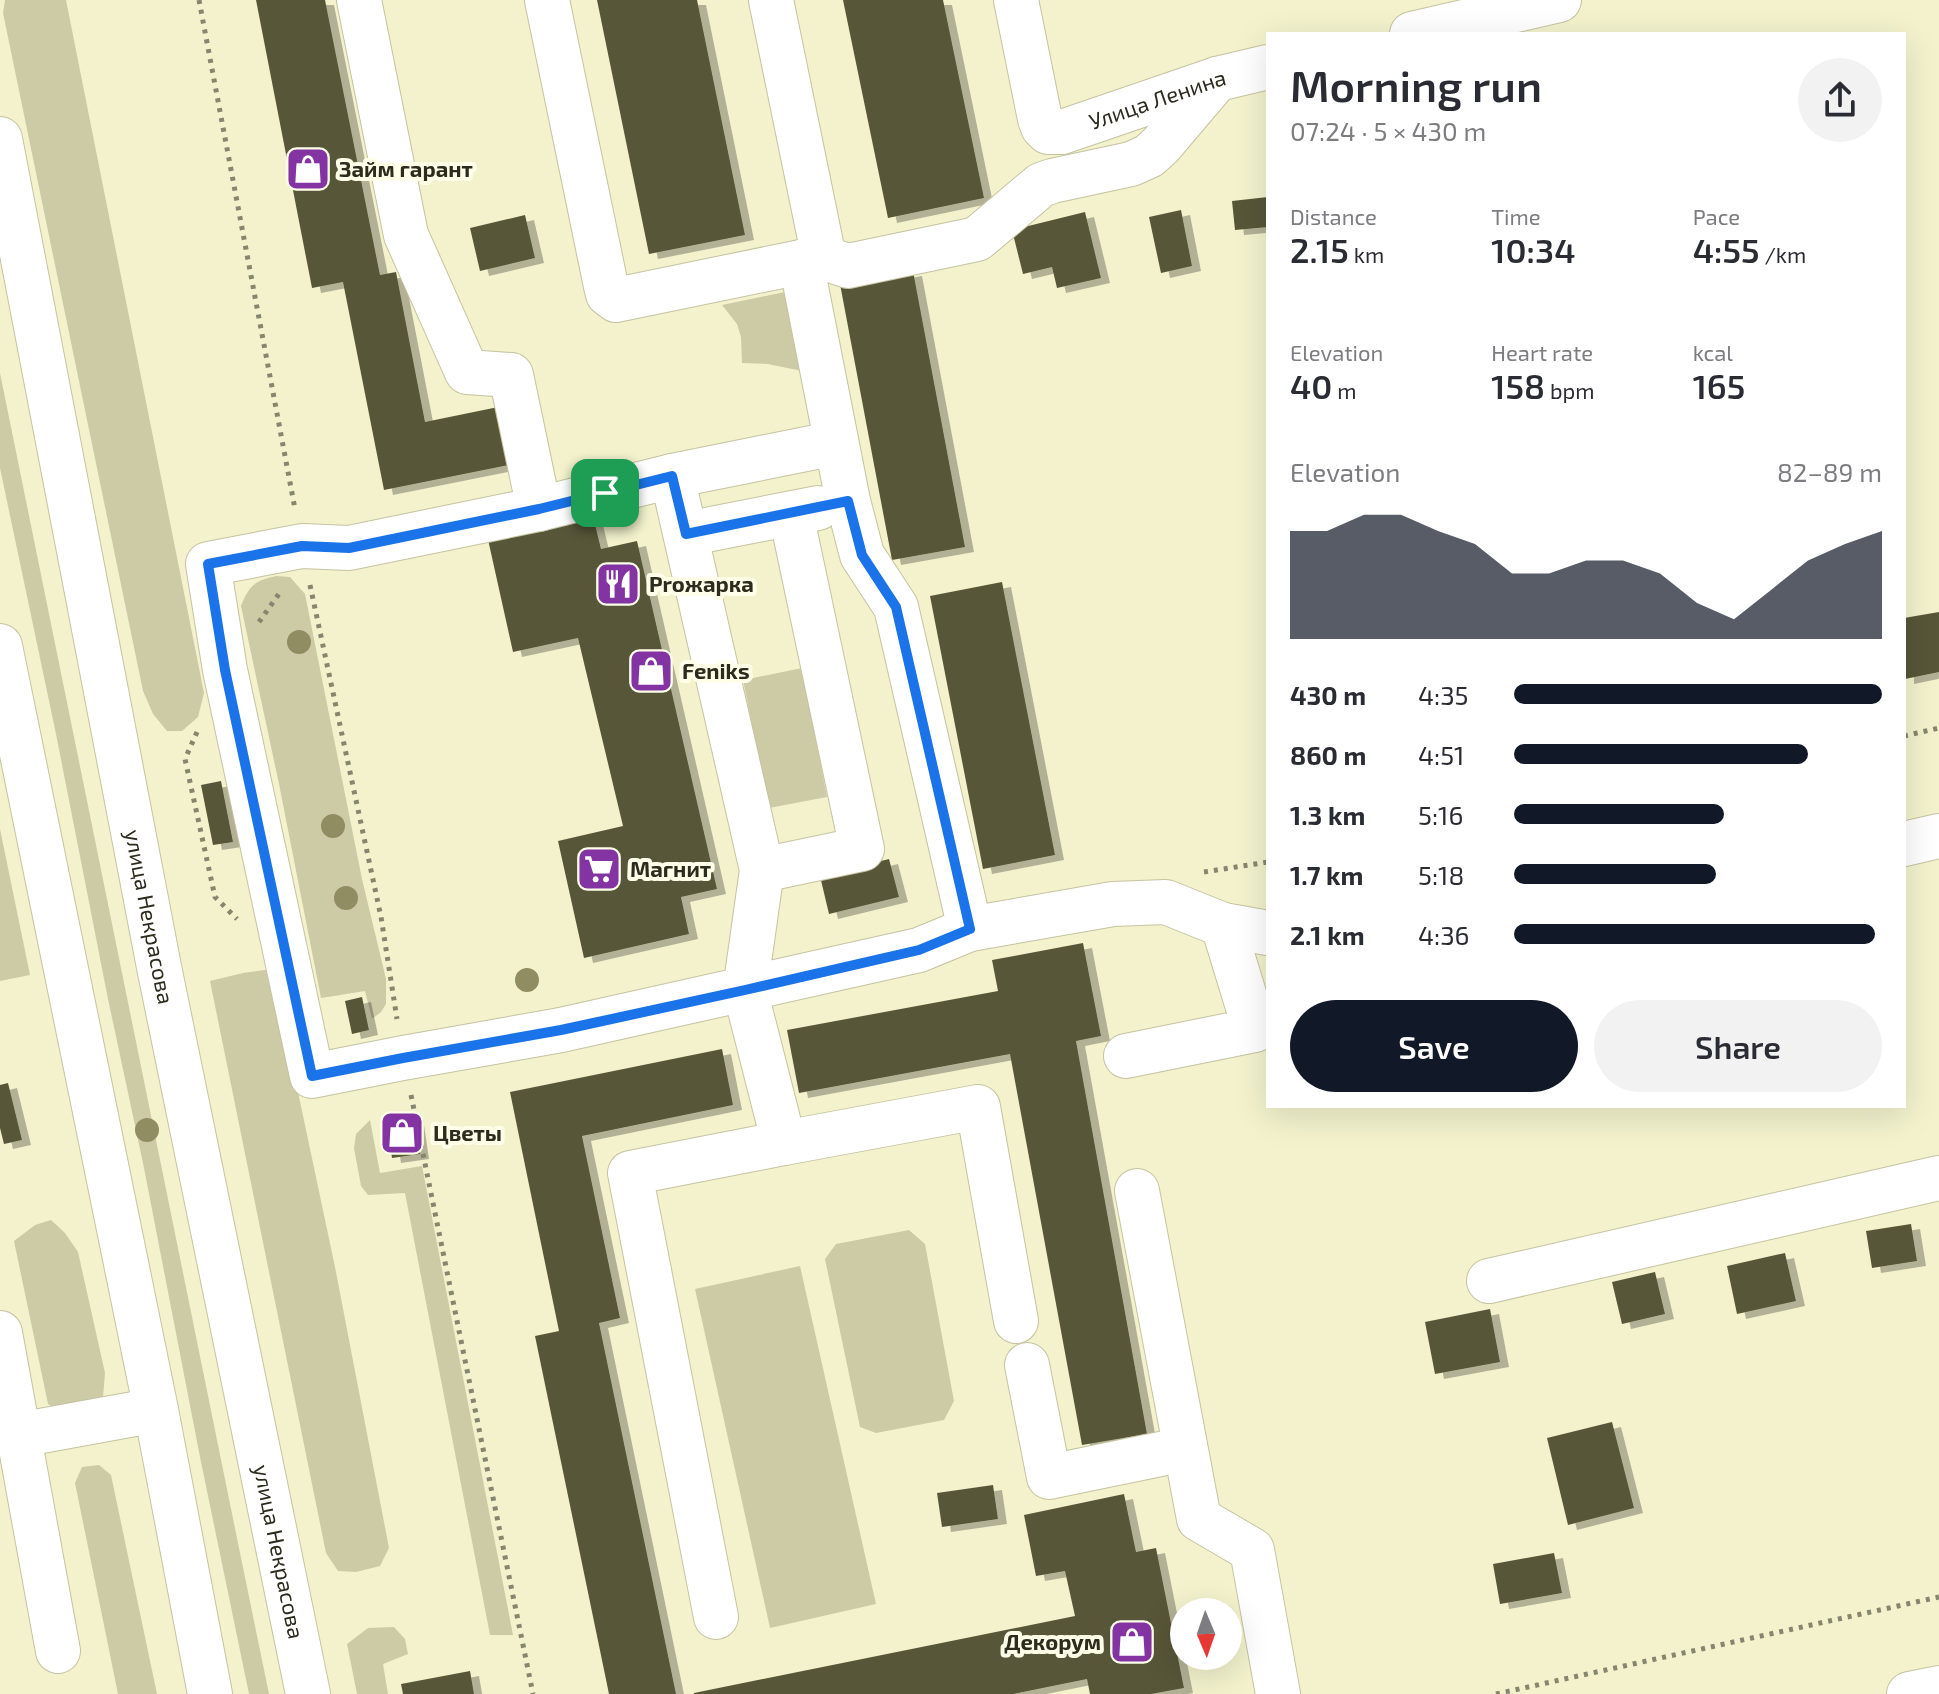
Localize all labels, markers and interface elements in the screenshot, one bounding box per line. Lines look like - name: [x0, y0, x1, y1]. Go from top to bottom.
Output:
- text: Morning run: [1290, 58, 1542, 111]
- button: share: [1798, 58, 1882, 142]
- street label: Улица Ленина: [1085, 63, 1228, 134]
- text: 07:24 · 5 × 430 m: [1290, 115, 1486, 146]
- shop icon: Займ гарант: [284, 145, 332, 193]
- place label: Займ гарант: [339, 155, 473, 181]
- text: Distance: [1290, 203, 1377, 229]
- text: Time: [1491, 203, 1541, 229]
- text: Pace: [1693, 203, 1740, 229]
- text: 2.15: [1290, 229, 1349, 270]
- text: 10:34: [1491, 229, 1575, 270]
- text: 4:55: [1693, 229, 1760, 270]
- text: km: [1349, 241, 1384, 267]
- text: /km: [1760, 241, 1806, 267]
- text: Elevation: [1290, 339, 1383, 365]
- text: Heart rate: [1491, 339, 1593, 365]
- text: kcal: [1693, 339, 1733, 365]
- text: 40: [1290, 365, 1332, 406]
- text: 158: [1491, 365, 1545, 406]
- text: 165: [1693, 365, 1745, 406]
- text: m: [1332, 377, 1357, 403]
- text: bpm: [1545, 377, 1595, 403]
- text: Elevation: [1290, 456, 1400, 487]
- text: 82–89 m: [1777, 456, 1882, 487]
- pin: [571, 459, 639, 527]
- icon: arrive: [583, 471, 627, 515]
- restaurant icon: Proжарка: [594, 560, 642, 608]
- place label: Proжарка: [649, 570, 754, 596]
- shop icon: Feniks: [627, 647, 675, 695]
- place label: Feniks: [682, 657, 750, 683]
- text: 430 m: [1290, 679, 1366, 710]
- text: 4:35: [1418, 679, 1469, 710]
- text: 860 m: [1290, 739, 1366, 770]
- text: 4:51: [1418, 739, 1464, 770]
- text: 1.3 km: [1290, 799, 1365, 830]
- text: 5:16: [1418, 799, 1463, 830]
- street label: улица Некрасова: [120, 827, 180, 1006]
- supermarket icon: Магнит: [575, 845, 623, 893]
- place label: Магнит: [630, 855, 711, 881]
- text: 1.7 km: [1290, 859, 1364, 890]
- text: 5:18: [1418, 859, 1464, 890]
- text: 2.1 km: [1290, 919, 1365, 950]
- text: 4:36: [1418, 919, 1469, 950]
- button: Save: [1290, 1000, 1578, 1092]
- button: Share: [1594, 1000, 1882, 1092]
- shop icon: Цветы: [378, 1109, 426, 1157]
- place label: Цветы: [433, 1119, 502, 1145]
- street label: улица Некрасова: [248, 1462, 310, 1641]
- north arrow: [1170, 1598, 1242, 1670]
- map controls: [1170, 1598, 1242, 1670]
- shop icon: Декорум: [1108, 1618, 1156, 1666]
- place label: Декорум: [1004, 1628, 1101, 1654]

